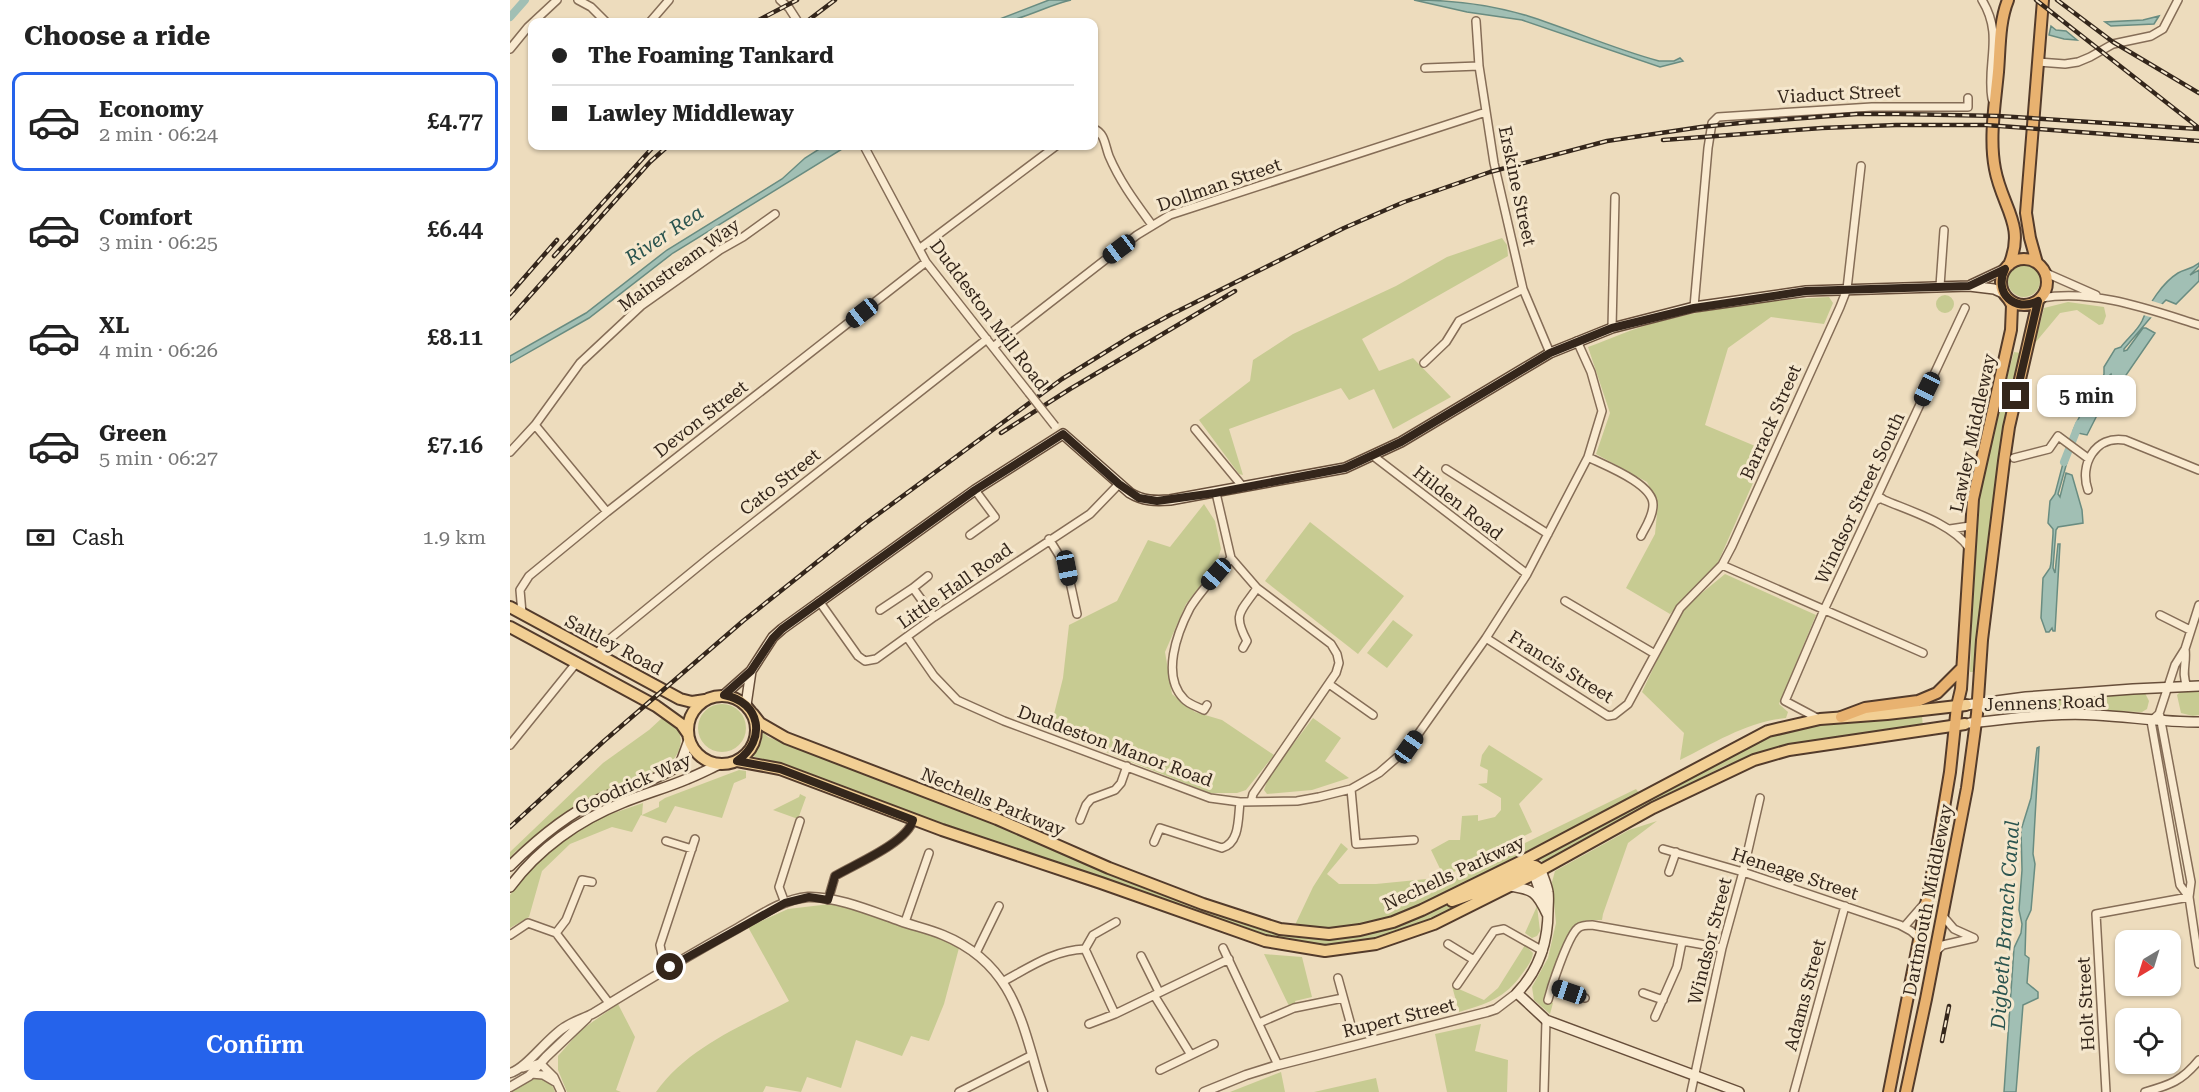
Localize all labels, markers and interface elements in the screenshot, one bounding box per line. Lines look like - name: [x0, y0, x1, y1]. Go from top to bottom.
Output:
- text: Choose a ride: [24, 20, 210, 52]
- text: The Foaming Tankard: [588, 43, 834, 68]
- street label: Viaduct Street: [1777, 80, 1902, 107]
- icon: car: [27, 95, 81, 149]
- text: Economy: [99, 97, 203, 122]
- text: Lawley Middleway: [588, 101, 794, 126]
- text: £4.77: [427, 109, 483, 134]
- text: 2 min · 06:24: [99, 122, 218, 146]
- street label: Erskine Street: [1495, 124, 1541, 248]
- street label: Dollman Street: [1154, 153, 1284, 216]
- water label: River Rea: [619, 200, 708, 270]
- icon: car: [27, 203, 81, 257]
- text: Comfort: [99, 205, 192, 230]
- street label: Mainstream Way: [614, 213, 744, 316]
- text: £6.44: [427, 217, 483, 242]
- text: 3 min · 06:25: [99, 230, 218, 254]
- car: [1099, 231, 1139, 267]
- street label: Duddeston Mill Road: [926, 235, 1053, 395]
- car: [842, 295, 882, 331]
- icon: car: [27, 311, 81, 365]
- text: XL: [99, 313, 129, 338]
- text: £8.11: [427, 325, 483, 350]
- text: 4 min · 06:26: [99, 338, 218, 362]
- street label: Lawley Middleway: [1945, 351, 2000, 514]
- street label: Barrack Street: [1736, 361, 1805, 483]
- car: [1911, 369, 1943, 409]
- street label: Devon Street: [650, 375, 752, 462]
- callout: 5 min: [2037, 375, 2136, 417]
- route end: [2002, 382, 2029, 409]
- text: 5 min: [2059, 384, 2114, 408]
- street label: Windsor Street South: [1811, 408, 1909, 587]
- icon: car: [27, 419, 81, 473]
- text: Green: [99, 421, 167, 446]
- text: £7.16: [427, 433, 483, 458]
- street label: Cato Street: [735, 444, 824, 520]
- text: 5 min · 06:27: [99, 446, 218, 470]
- street label: Hilden Road: [1409, 461, 1508, 544]
- icon: cash: [24, 521, 57, 554]
- text: Cash: [72, 525, 124, 550]
- text: 1.9 km: [422, 525, 486, 549]
- street label: Little Hall Road: [893, 538, 1016, 633]
- car: [1055, 549, 1079, 587]
- car: [1197, 555, 1235, 593]
- street label: Saltley Road: [562, 610, 667, 679]
- street label: Francis Street: [1505, 626, 1618, 707]
- street label: Jennens Road: [1984, 690, 2107, 715]
- street label: Duddeston Manor Road: [1015, 700, 1216, 791]
- car: [1391, 727, 1427, 767]
- street label: Goodrick Way: [572, 748, 694, 818]
- street label: Nechells Parkway: [918, 763, 1069, 840]
- street label: Dartmouth Middleway: [1899, 802, 1957, 998]
- water label: Digbeth Branch Canal: [1986, 820, 2024, 1031]
- street label: Nechells Parkway: [1380, 830, 1528, 915]
- street label: Heneage Street: [1729, 843, 1861, 904]
- street label: Windsor Street: [1684, 875, 1736, 1007]
- north arrow: [2115, 930, 2181, 996]
- map controls: [2115, 930, 2181, 1074]
- street label: Adams Street: [1779, 936, 1830, 1053]
- route start: [656, 953, 683, 980]
- street label: Holt Street: [2073, 956, 2098, 1052]
- car: [1549, 978, 1589, 1006]
- street label: Rupert Street: [1340, 993, 1458, 1042]
- button: locate: [2115, 1008, 2181, 1074]
- button: Confirm: [24, 1011, 486, 1080]

